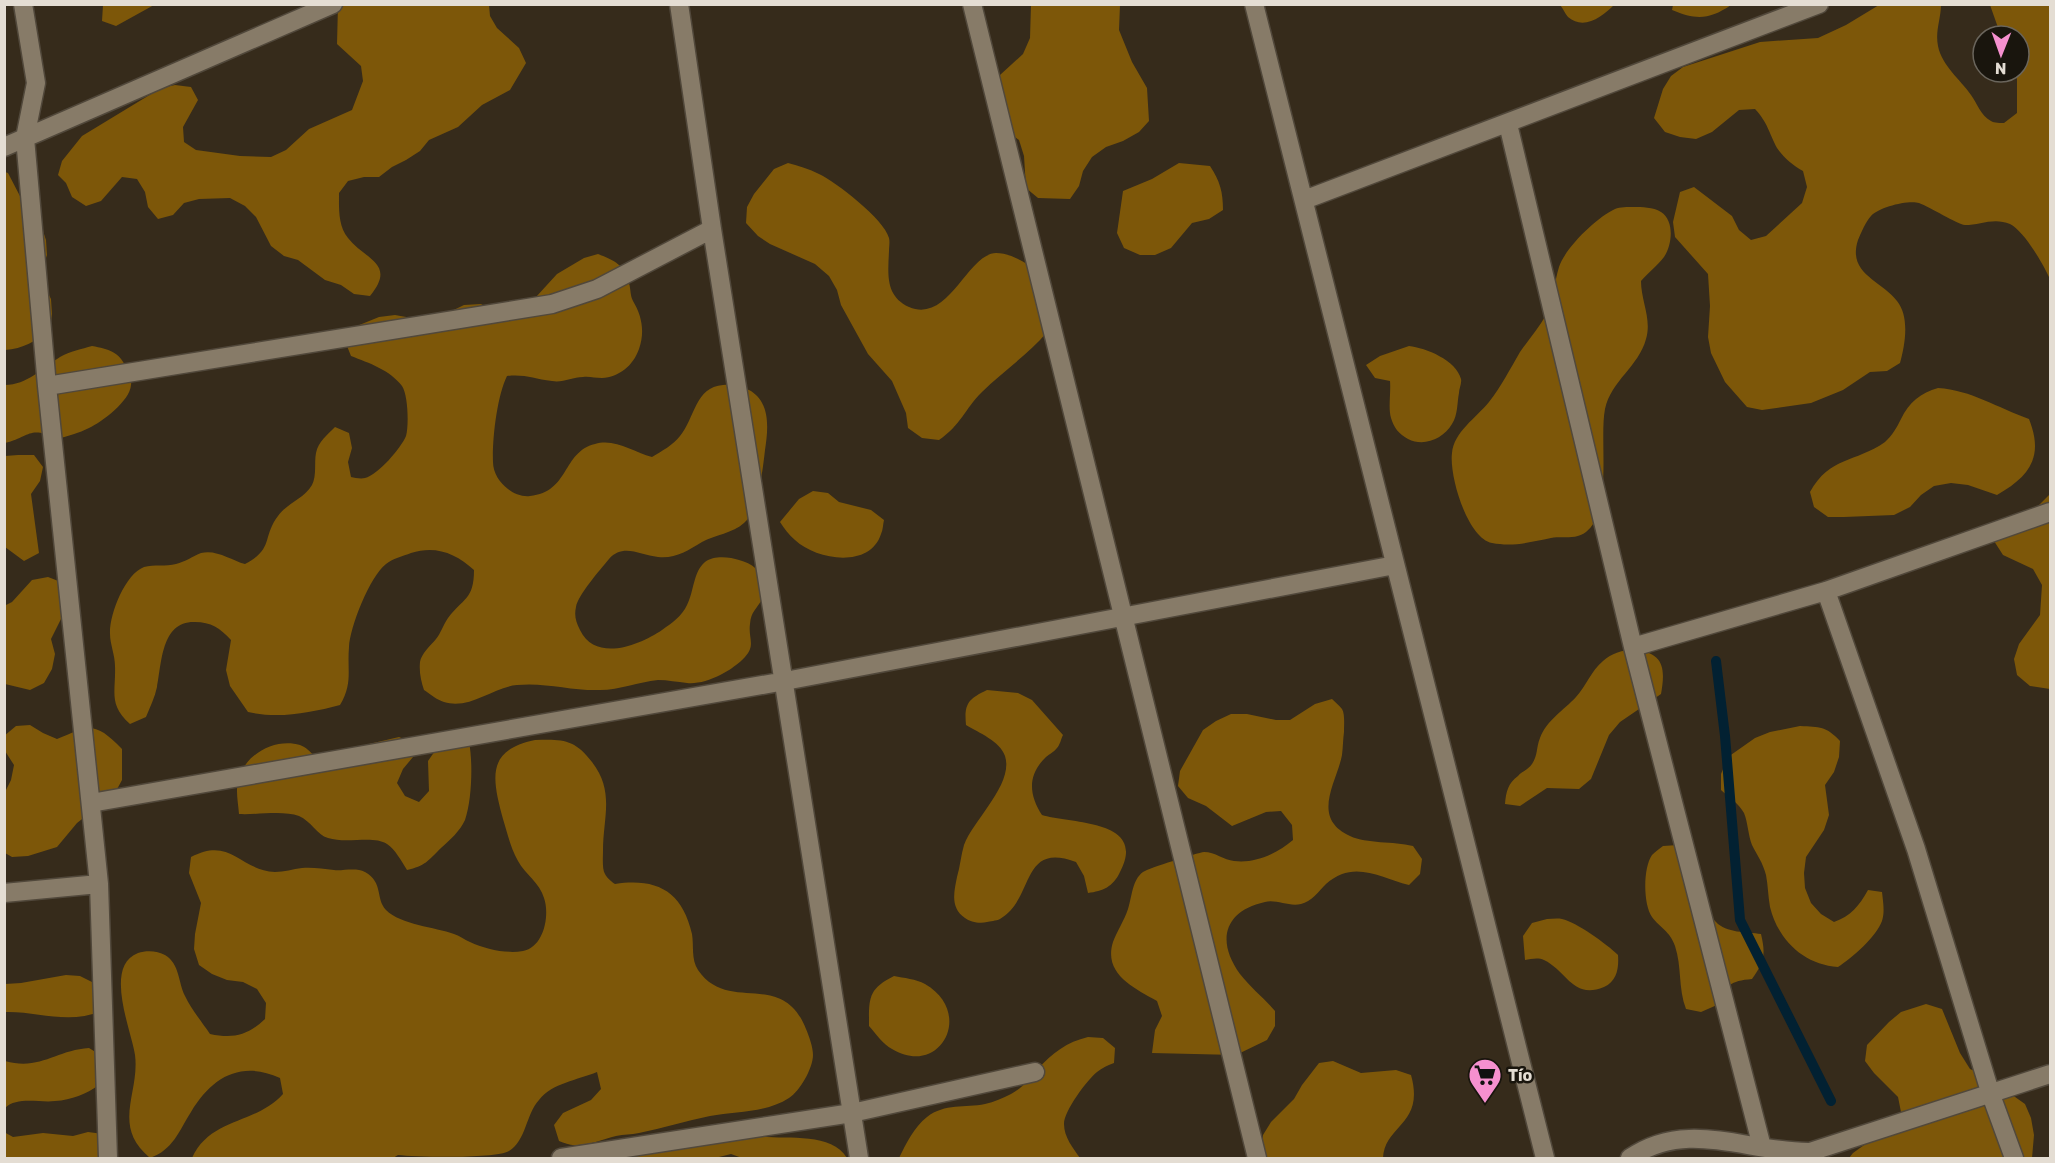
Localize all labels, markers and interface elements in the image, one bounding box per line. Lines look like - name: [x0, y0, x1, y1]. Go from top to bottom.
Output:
- north arrow: [1971, 24, 2031, 84]
- text: N: [1995, 59, 2007, 78]
- supermarket icon: Tío: [1467, 1057, 1503, 1104]
- place label: Tío: [1508, 1066, 1533, 1085]

